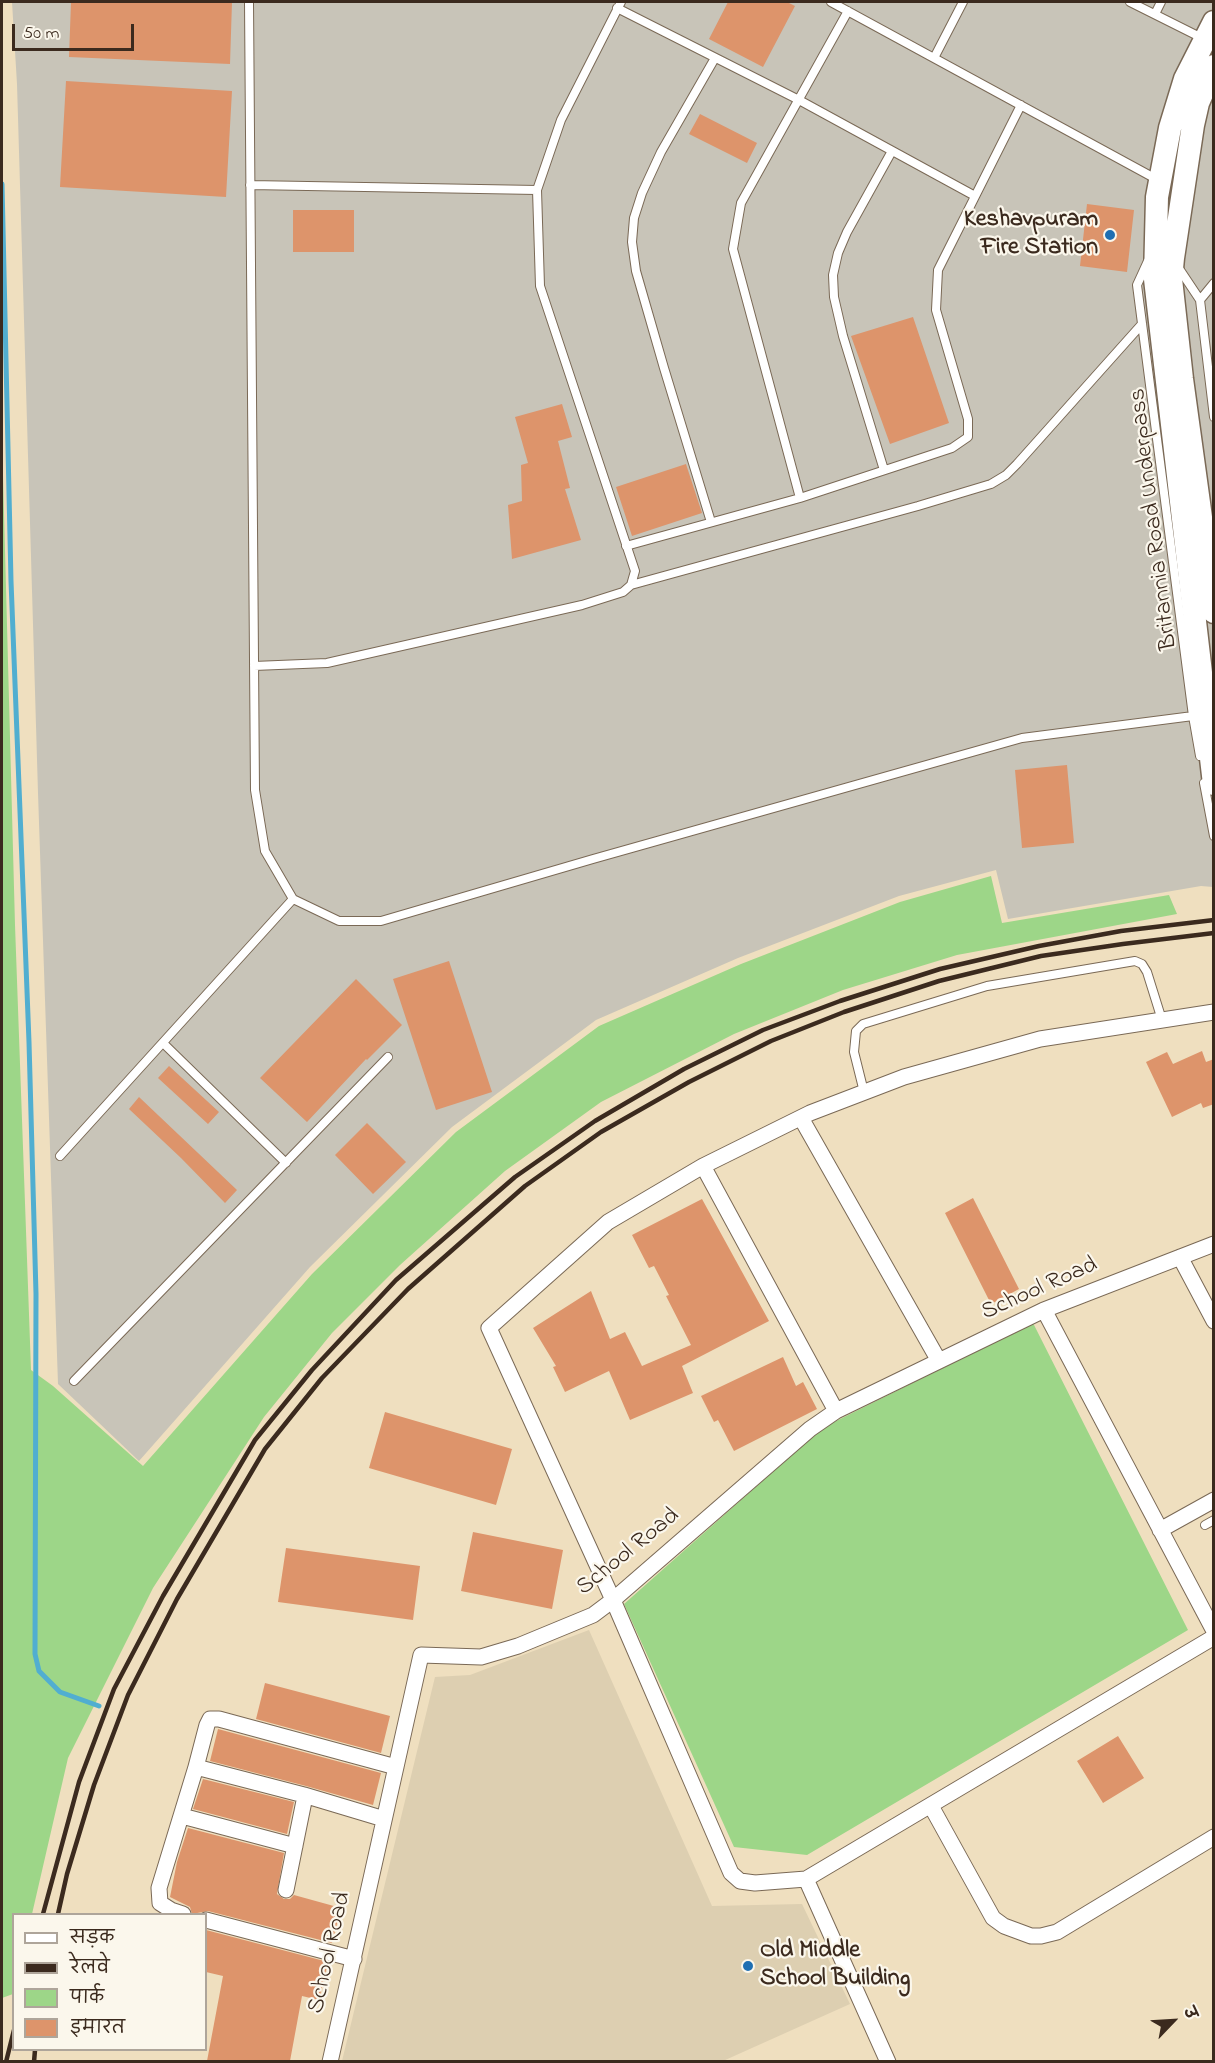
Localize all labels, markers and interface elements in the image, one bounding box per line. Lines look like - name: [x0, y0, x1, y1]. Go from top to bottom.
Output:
- scale bar: [15, 12, 136, 50]
- text: 50 m: [23, 21, 60, 47]
- place label: Keshavpuram Fire Station: [964, 207, 1098, 263]
- marker: Keshavpuram Fire Station: [1103, 228, 1117, 242]
- street label: Britannia Road Underpass: [1125, 387, 1185, 651]
- street label: School Road: [978, 1252, 1102, 1328]
- street label: School Road: [572, 1503, 686, 1603]
- street label: School Road: [303, 1889, 359, 2017]
- legend: [12, 1913, 207, 2051]
- text: सड़क: [70, 1926, 114, 1952]
- place label: Old Middle School Building: [760, 1938, 910, 1994]
- text: रेलवे: [70, 1956, 110, 1982]
- marker: Old Middle School Building: [741, 1959, 755, 1973]
- text: पार्क: [70, 1986, 104, 2012]
- north arrow: [1143, 1991, 1203, 2051]
- text: उ: [1176, 2003, 1202, 2023]
- text: इमारत: [70, 2016, 125, 2042]

